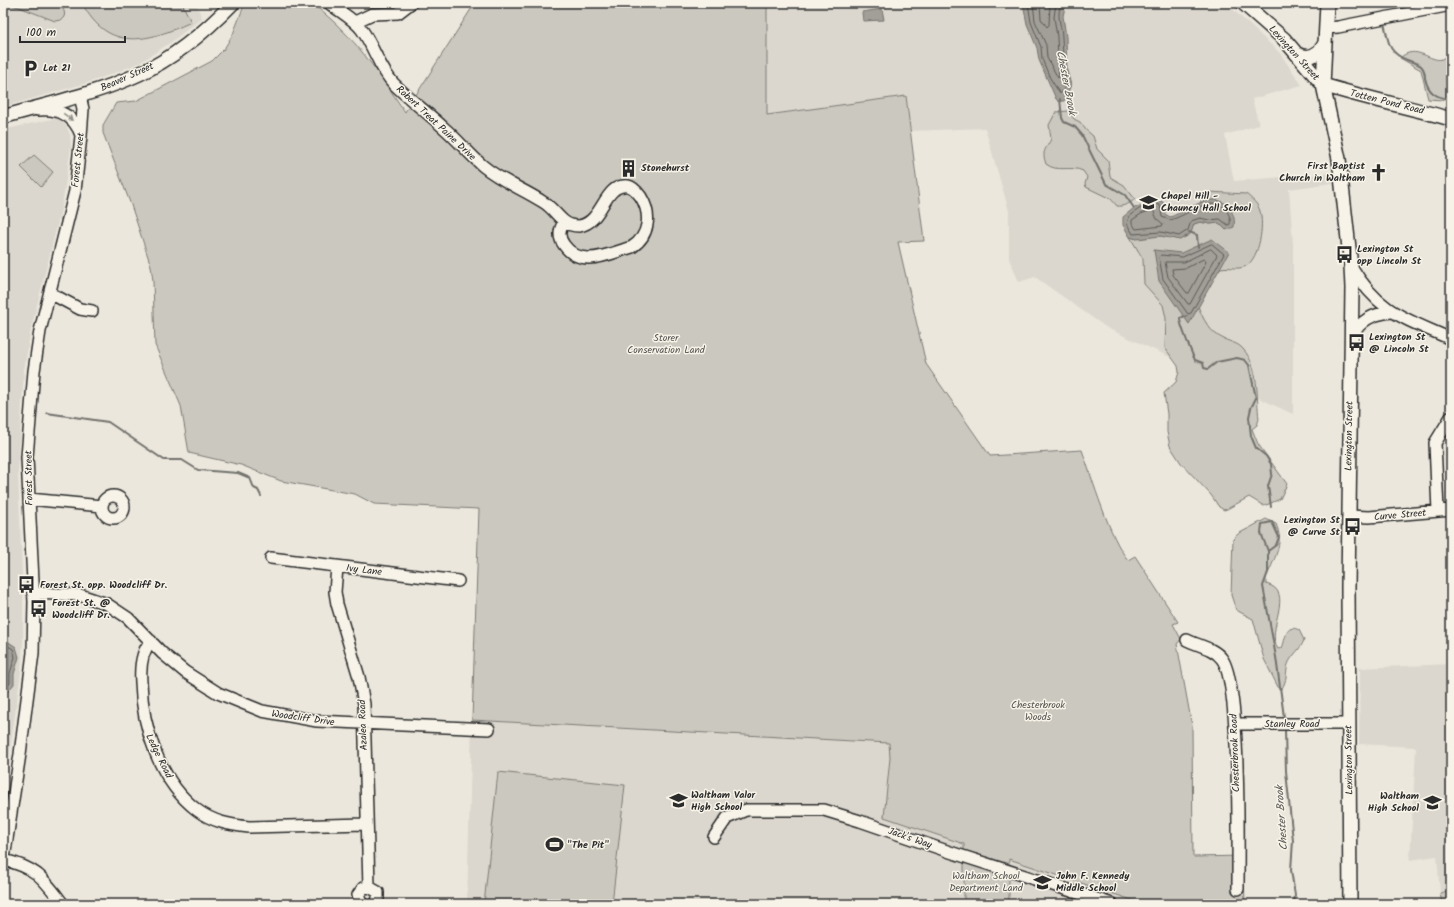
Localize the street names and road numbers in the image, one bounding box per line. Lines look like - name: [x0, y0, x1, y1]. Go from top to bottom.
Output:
- street label: Lexington Street: [1265, 22, 1323, 84]
- street label: Beaver Street: [98, 58, 156, 96]
- street label: Robert Treat Paine Drive: [392, 82, 480, 165]
- street label: Totten Pond Road: [1348, 85, 1427, 119]
- street label: Forest Street: [67, 132, 89, 188]
- street label: Lexington Street: [1340, 401, 1358, 471]
- street label: Forest Street: [21, 450, 37, 506]
- street label: Curve Street: [1373, 505, 1427, 525]
- street label: Ivy Lane: [345, 560, 383, 580]
- street label: Azalea Road: [354, 698, 372, 751]
- street label: Woodcliff Drive: [270, 706, 336, 730]
- street label: Chesterbrook Road: [1226, 713, 1244, 792]
- street label: Stanley Road: [1265, 716, 1320, 732]
- street label: Lexington Street: [1340, 725, 1358, 795]
- street label: Ledge Road: [141, 731, 177, 782]
- street label: Jack's Way: [886, 823, 934, 853]

